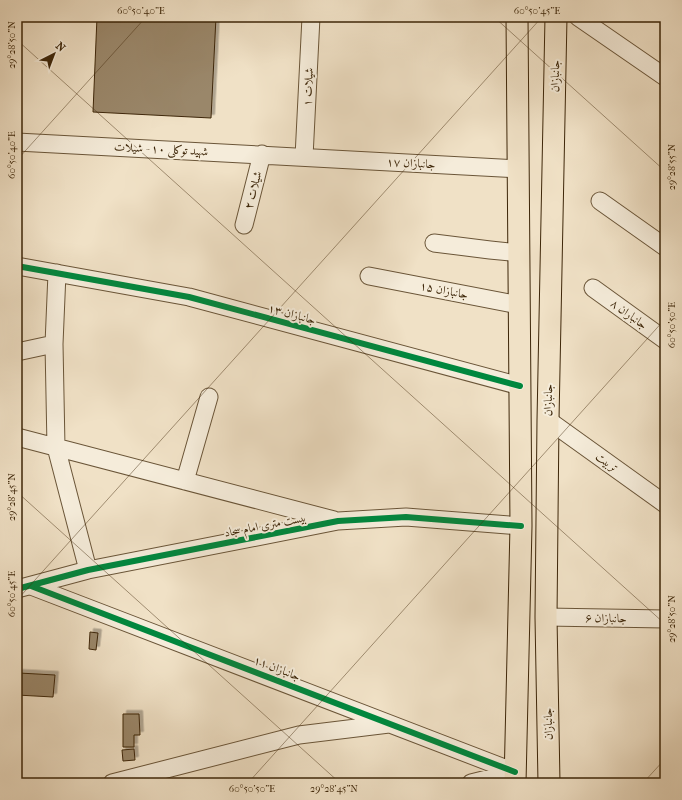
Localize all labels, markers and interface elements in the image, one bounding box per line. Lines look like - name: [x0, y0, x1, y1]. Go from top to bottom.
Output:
- text: 60°50'40"E: [117, 5, 165, 17]
- text: 60°50'45"E: [514, 5, 560, 17]
- text: 29°28'50"N: [6, 21, 18, 69]
- north arrow: [34, 34, 74, 74]
- text: N: [53, 39, 68, 55]
- street label: جانبازان: [548, 60, 562, 92]
- street label: شیلات ۱: [300, 67, 316, 107]
- text: 60°50'40"E: [6, 131, 18, 179]
- street label: شهید توکلی ۱۰ - شیلات: [113, 140, 209, 160]
- text: 29°28'55"N: [666, 143, 678, 190]
- street label: جانبازان ۱۷: [386, 155, 436, 171]
- street label: شیلات ۲: [241, 169, 265, 211]
- street label: جانبازان ۱۵: [419, 278, 469, 302]
- street label: جانباران ۸: [608, 296, 650, 332]
- street label: جانبازان ۱۳: [267, 301, 317, 327]
- text: 60°50'50"E: [666, 302, 678, 348]
- street label: جانبازان: [541, 384, 555, 416]
- street label: تربیت: [593, 449, 621, 475]
- text: 29°28'45"N: [6, 473, 18, 521]
- street label: بیست متری امام سجاد: [223, 510, 308, 544]
- text: 60°50'45"E: [6, 571, 18, 617]
- text: 29°28'50"N: [666, 595, 678, 643]
- street label: جانبازان ۶: [585, 611, 627, 625]
- street label: جانبازان ۱۱: [252, 653, 302, 683]
- street label: جانبازان: [541, 708, 555, 740]
- text: 60°50'50"E: [229, 783, 275, 795]
- text: 29°28'45"N: [310, 783, 358, 795]

